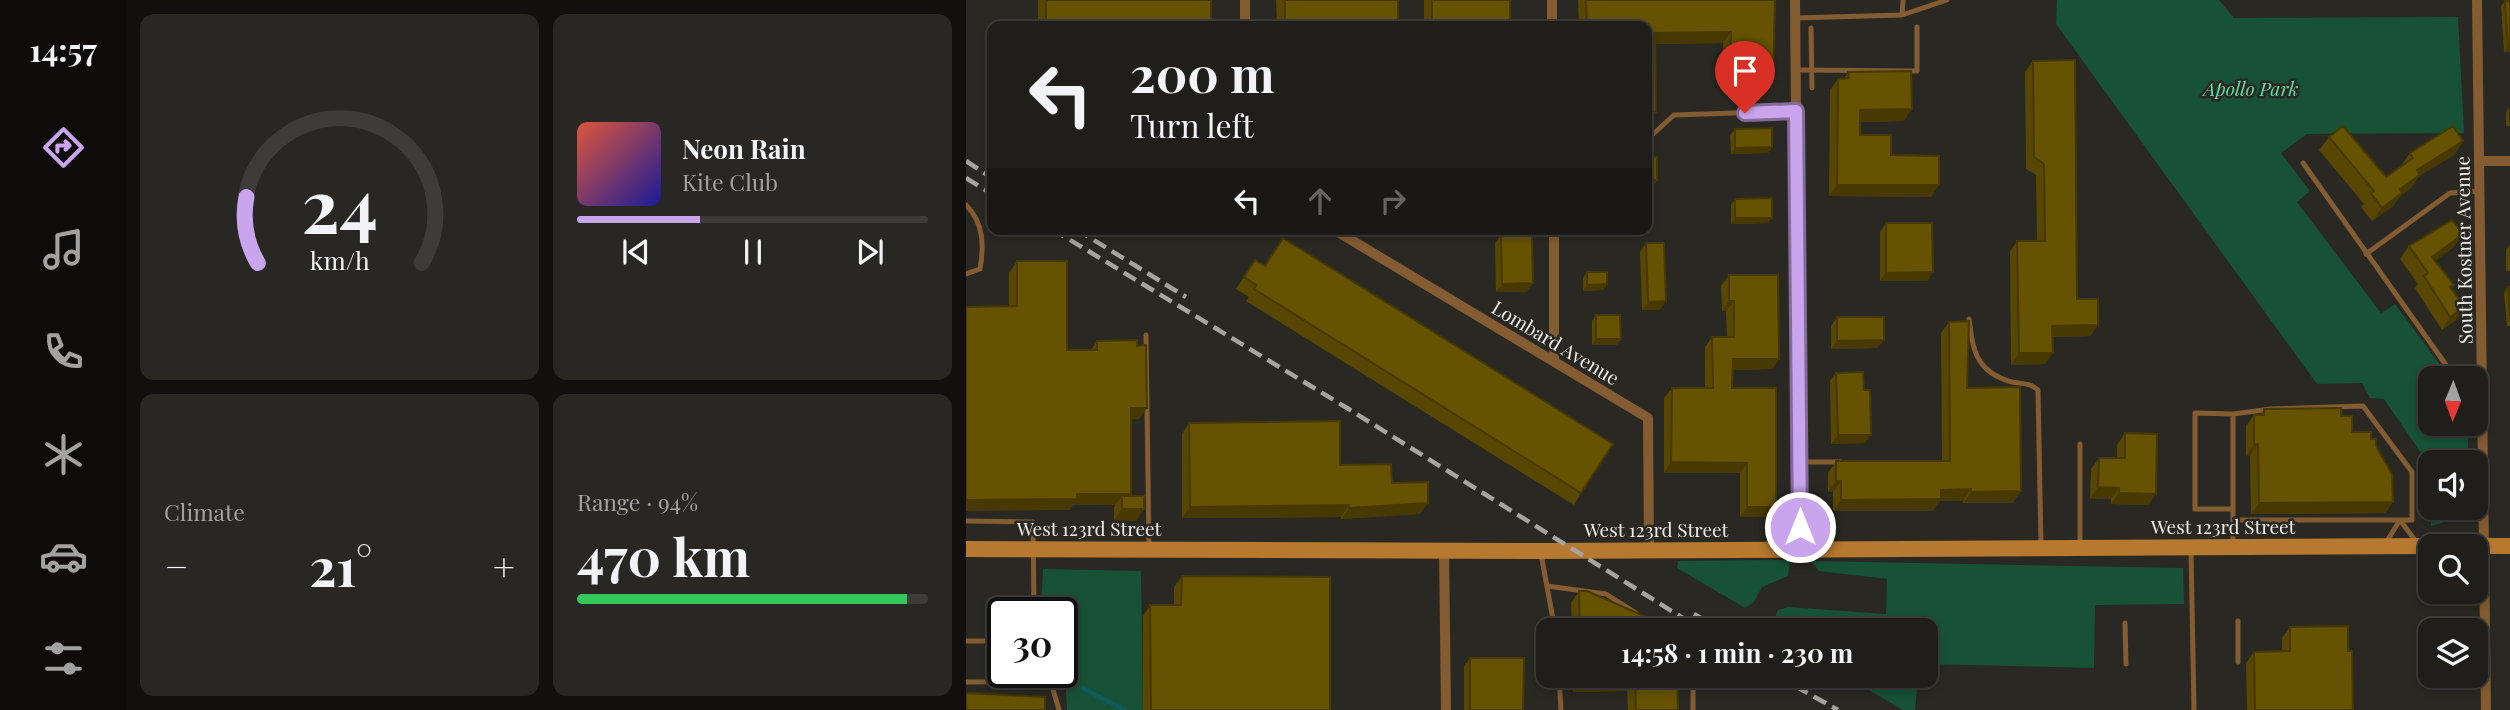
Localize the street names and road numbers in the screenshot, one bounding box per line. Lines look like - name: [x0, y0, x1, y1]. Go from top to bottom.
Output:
- street label: South Kostner Avenue: [2448, 156, 2478, 344]
- street label: Lombard Avenue: [1487, 294, 1625, 390]
- street label: West 123rd Street: [2150, 513, 2296, 539]
- street label: West 123rd Street: [1016, 515, 1162, 541]
- street label: West 123rd Street: [1583, 516, 1729, 542]

